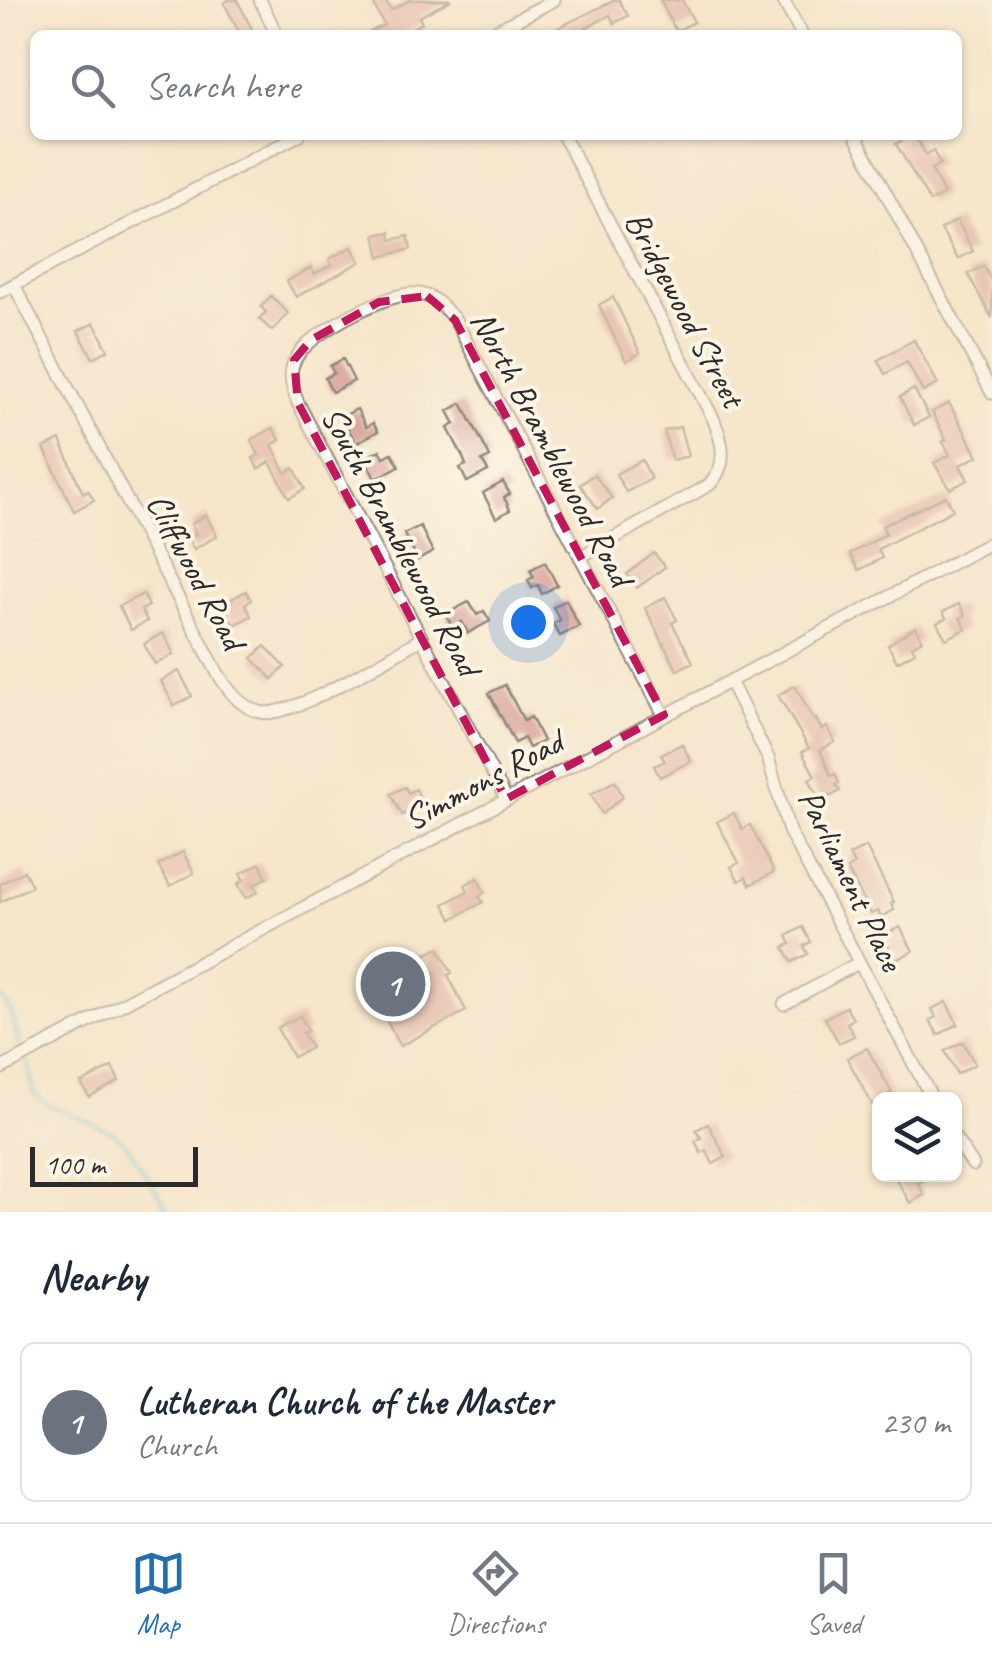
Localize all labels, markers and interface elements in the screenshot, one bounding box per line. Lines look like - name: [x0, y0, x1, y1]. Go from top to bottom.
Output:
- search box: [30, 30, 962, 140]
- icon: search: [65, 58, 120, 113]
- text: Search here: [145, 62, 300, 109]
- street label: Bridgewood Street: [615, 203, 757, 418]
- street label: North Bramblewood Road: [460, 303, 646, 598]
- street label: South Bramblewood Road: [311, 399, 493, 688]
- street label: Cliffwood Road: [136, 485, 258, 661]
- your location: [503, 597, 554, 648]
- street label: Simmons Road: [396, 717, 575, 841]
- street label: Parliament Place: [788, 782, 915, 980]
- pin: 1: [360, 946, 426, 1022]
- map controls: [872, 1092, 962, 1182]
- button: layers: [872, 1092, 962, 1182]
- scale bar: [30, 1142, 198, 1186]
- text: 100 m: [45, 1147, 105, 1182]
- text: Nearby: [40, 1251, 146, 1304]
- text: Lutheran Church of the Master: [137, 1378, 552, 1425]
- text: 1: [67, 1402, 82, 1443]
- text: 230 m: [881, 1402, 950, 1443]
- text: Church: [137, 1425, 217, 1466]
- tab: Map: [131, 1546, 186, 1641]
- tab: Directions: [447, 1546, 545, 1641]
- tab: Saved: [806, 1546, 861, 1641]

